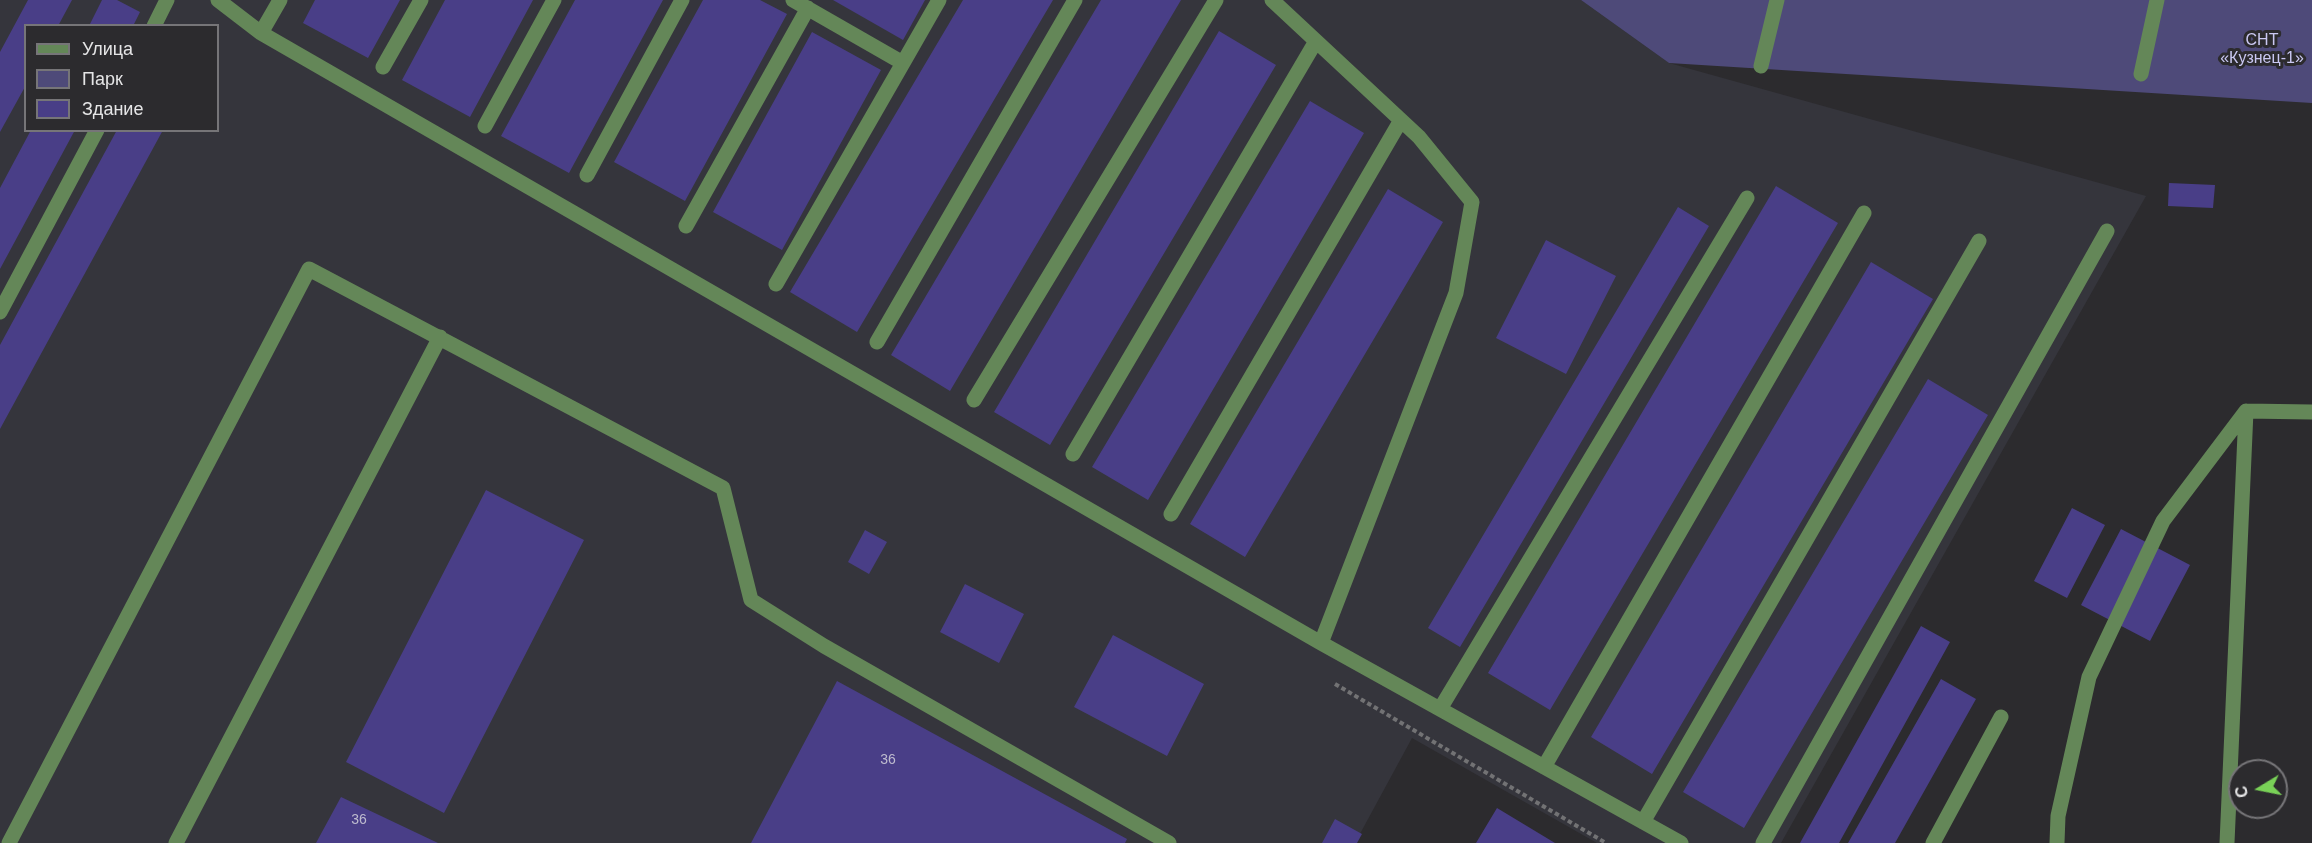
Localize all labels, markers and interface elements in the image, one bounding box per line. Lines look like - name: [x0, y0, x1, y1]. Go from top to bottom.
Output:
- legend: [24, 24, 219, 132]
- park label: СНТ «Кузнец-1»: [2220, 31, 2304, 69]
- text: Улица: [82, 39, 133, 59]
- text: Парк: [82, 69, 123, 89]
- text: Здание: [82, 99, 143, 119]
- house number: 36: [880, 752, 896, 768]
- north arrow: [2228, 759, 2288, 819]
- text: С: [2232, 785, 2251, 799]
- house number: 36: [351, 812, 367, 828]

